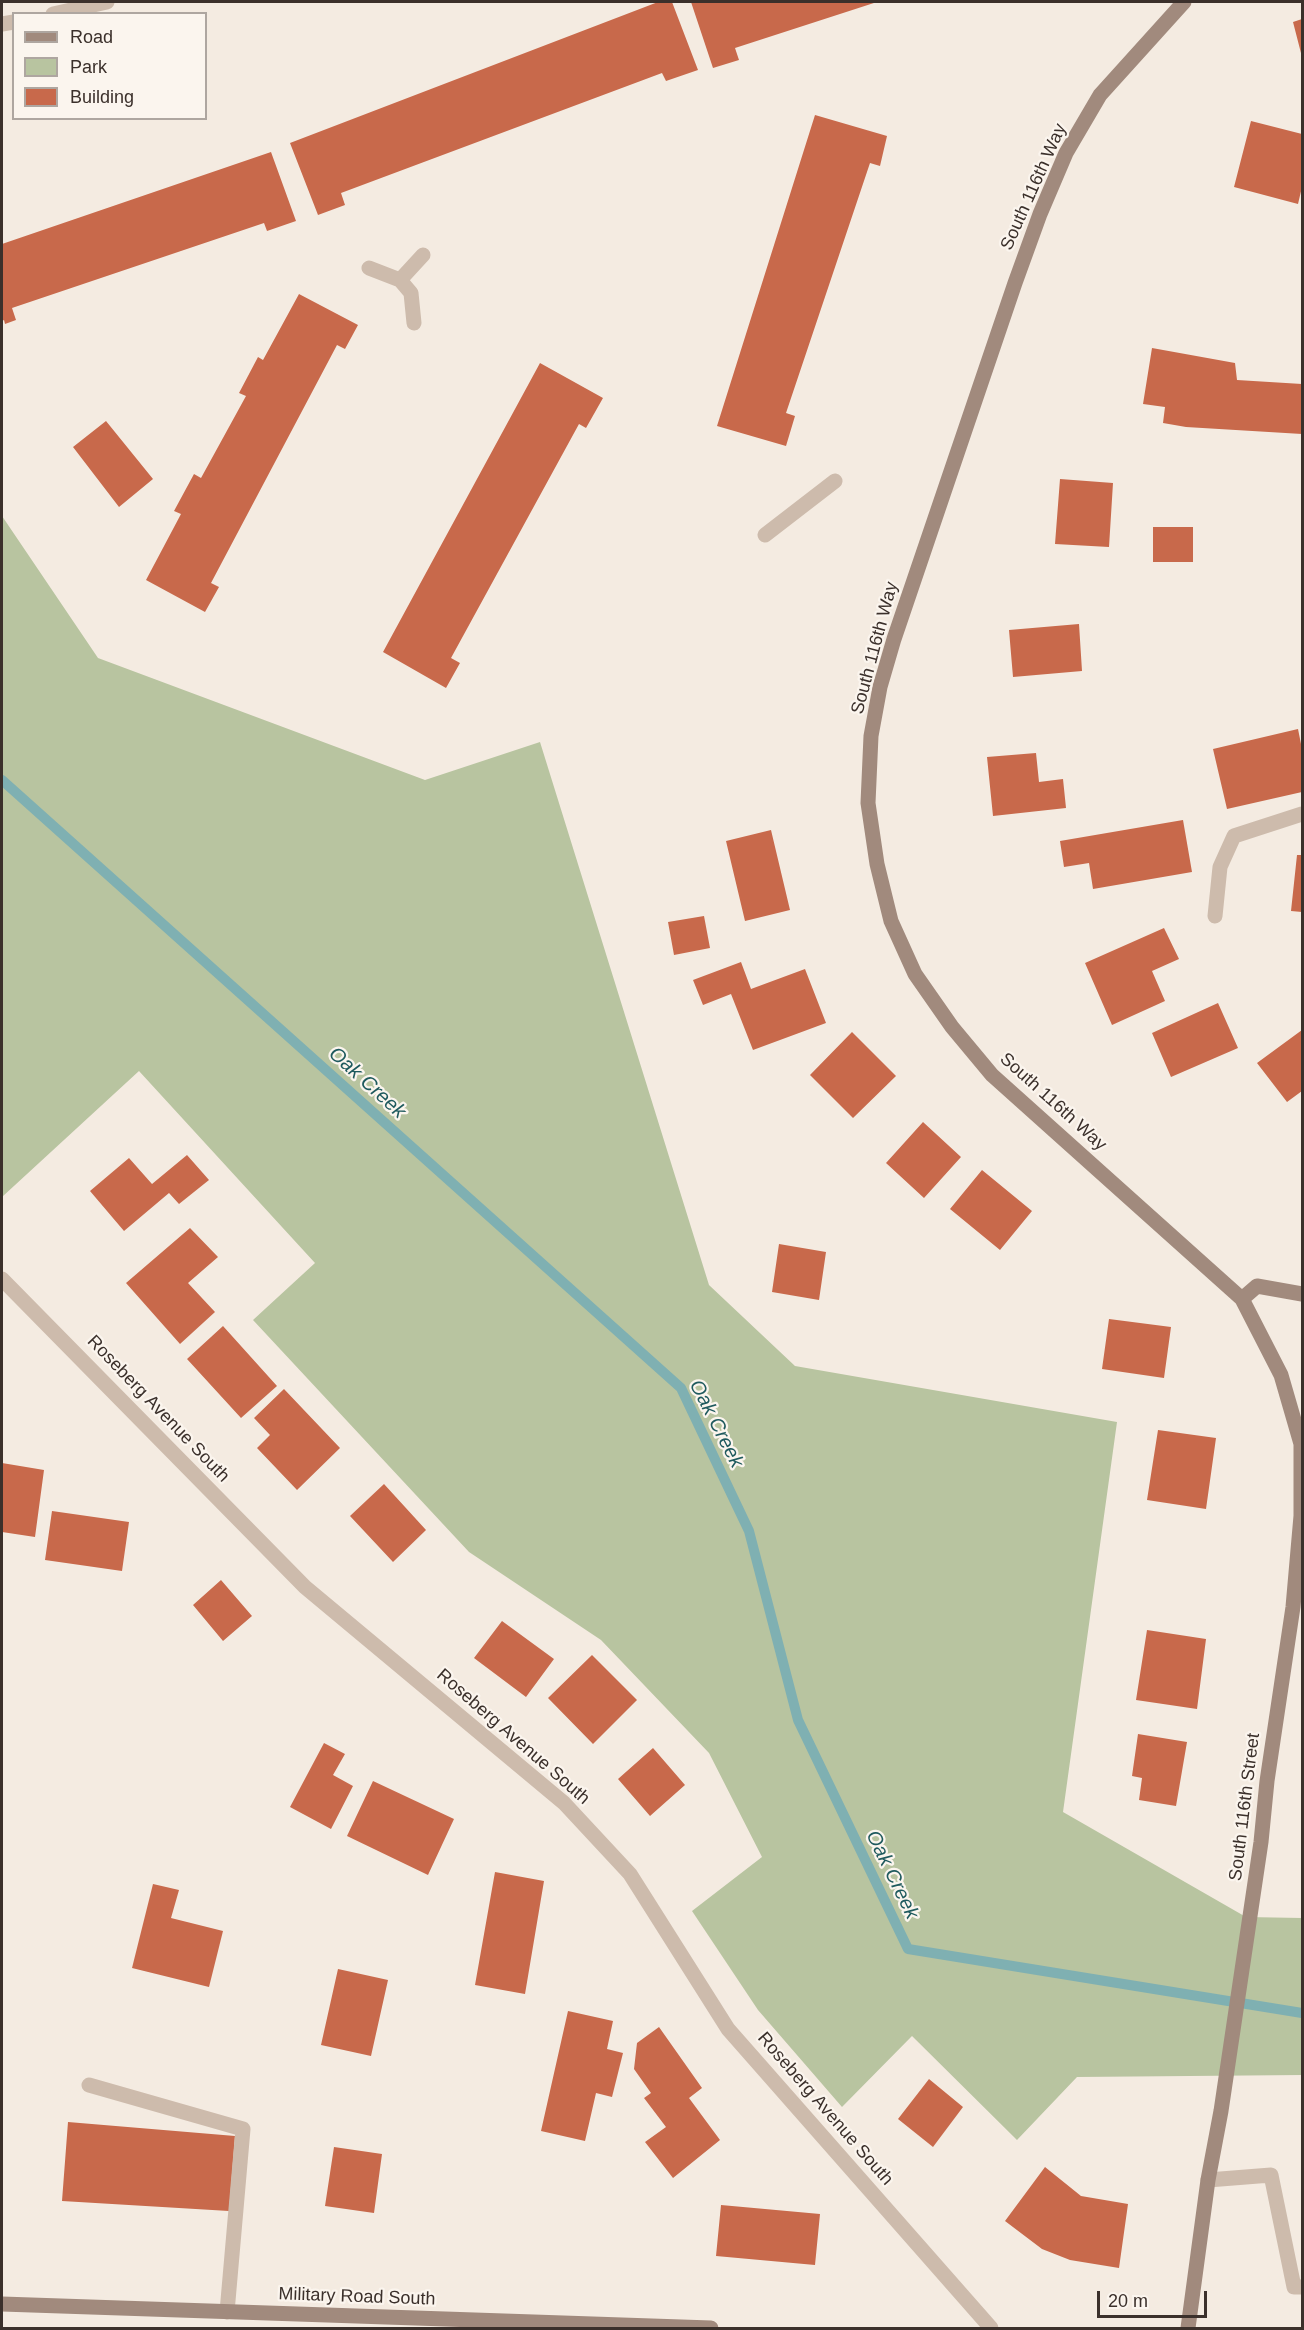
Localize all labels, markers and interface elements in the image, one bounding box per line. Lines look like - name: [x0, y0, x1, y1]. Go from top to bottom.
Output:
- legend: [12, 12, 207, 120]
- text: Road: [70, 27, 113, 47]
- text: Park: [70, 57, 107, 77]
- text: Building: [70, 87, 134, 107]
- street label: South 116th Way: [996, 120, 1072, 254]
- street label: South 116th Way: [847, 579, 903, 717]
- water label: Oak Creek: [323, 1042, 411, 1124]
- street label: South 116th Way: [995, 1048, 1111, 1156]
- street label: Roseberg Avenue South: [82, 1331, 234, 1487]
- water label: Oak Creek: [684, 1376, 748, 1472]
- street label: Roseberg Avenue South: [432, 1665, 594, 1809]
- street label: South 116th Street: [1225, 1732, 1265, 1882]
- water label: Oak Creek: [860, 1827, 924, 1923]
- street label: Roseberg Avenue South: [753, 2028, 897, 2190]
- scale bar: [1100, 2279, 1210, 2317]
- street label: Military Road South: [278, 2283, 436, 2311]
- text: 20 m: [1108, 2291, 1148, 2311]

